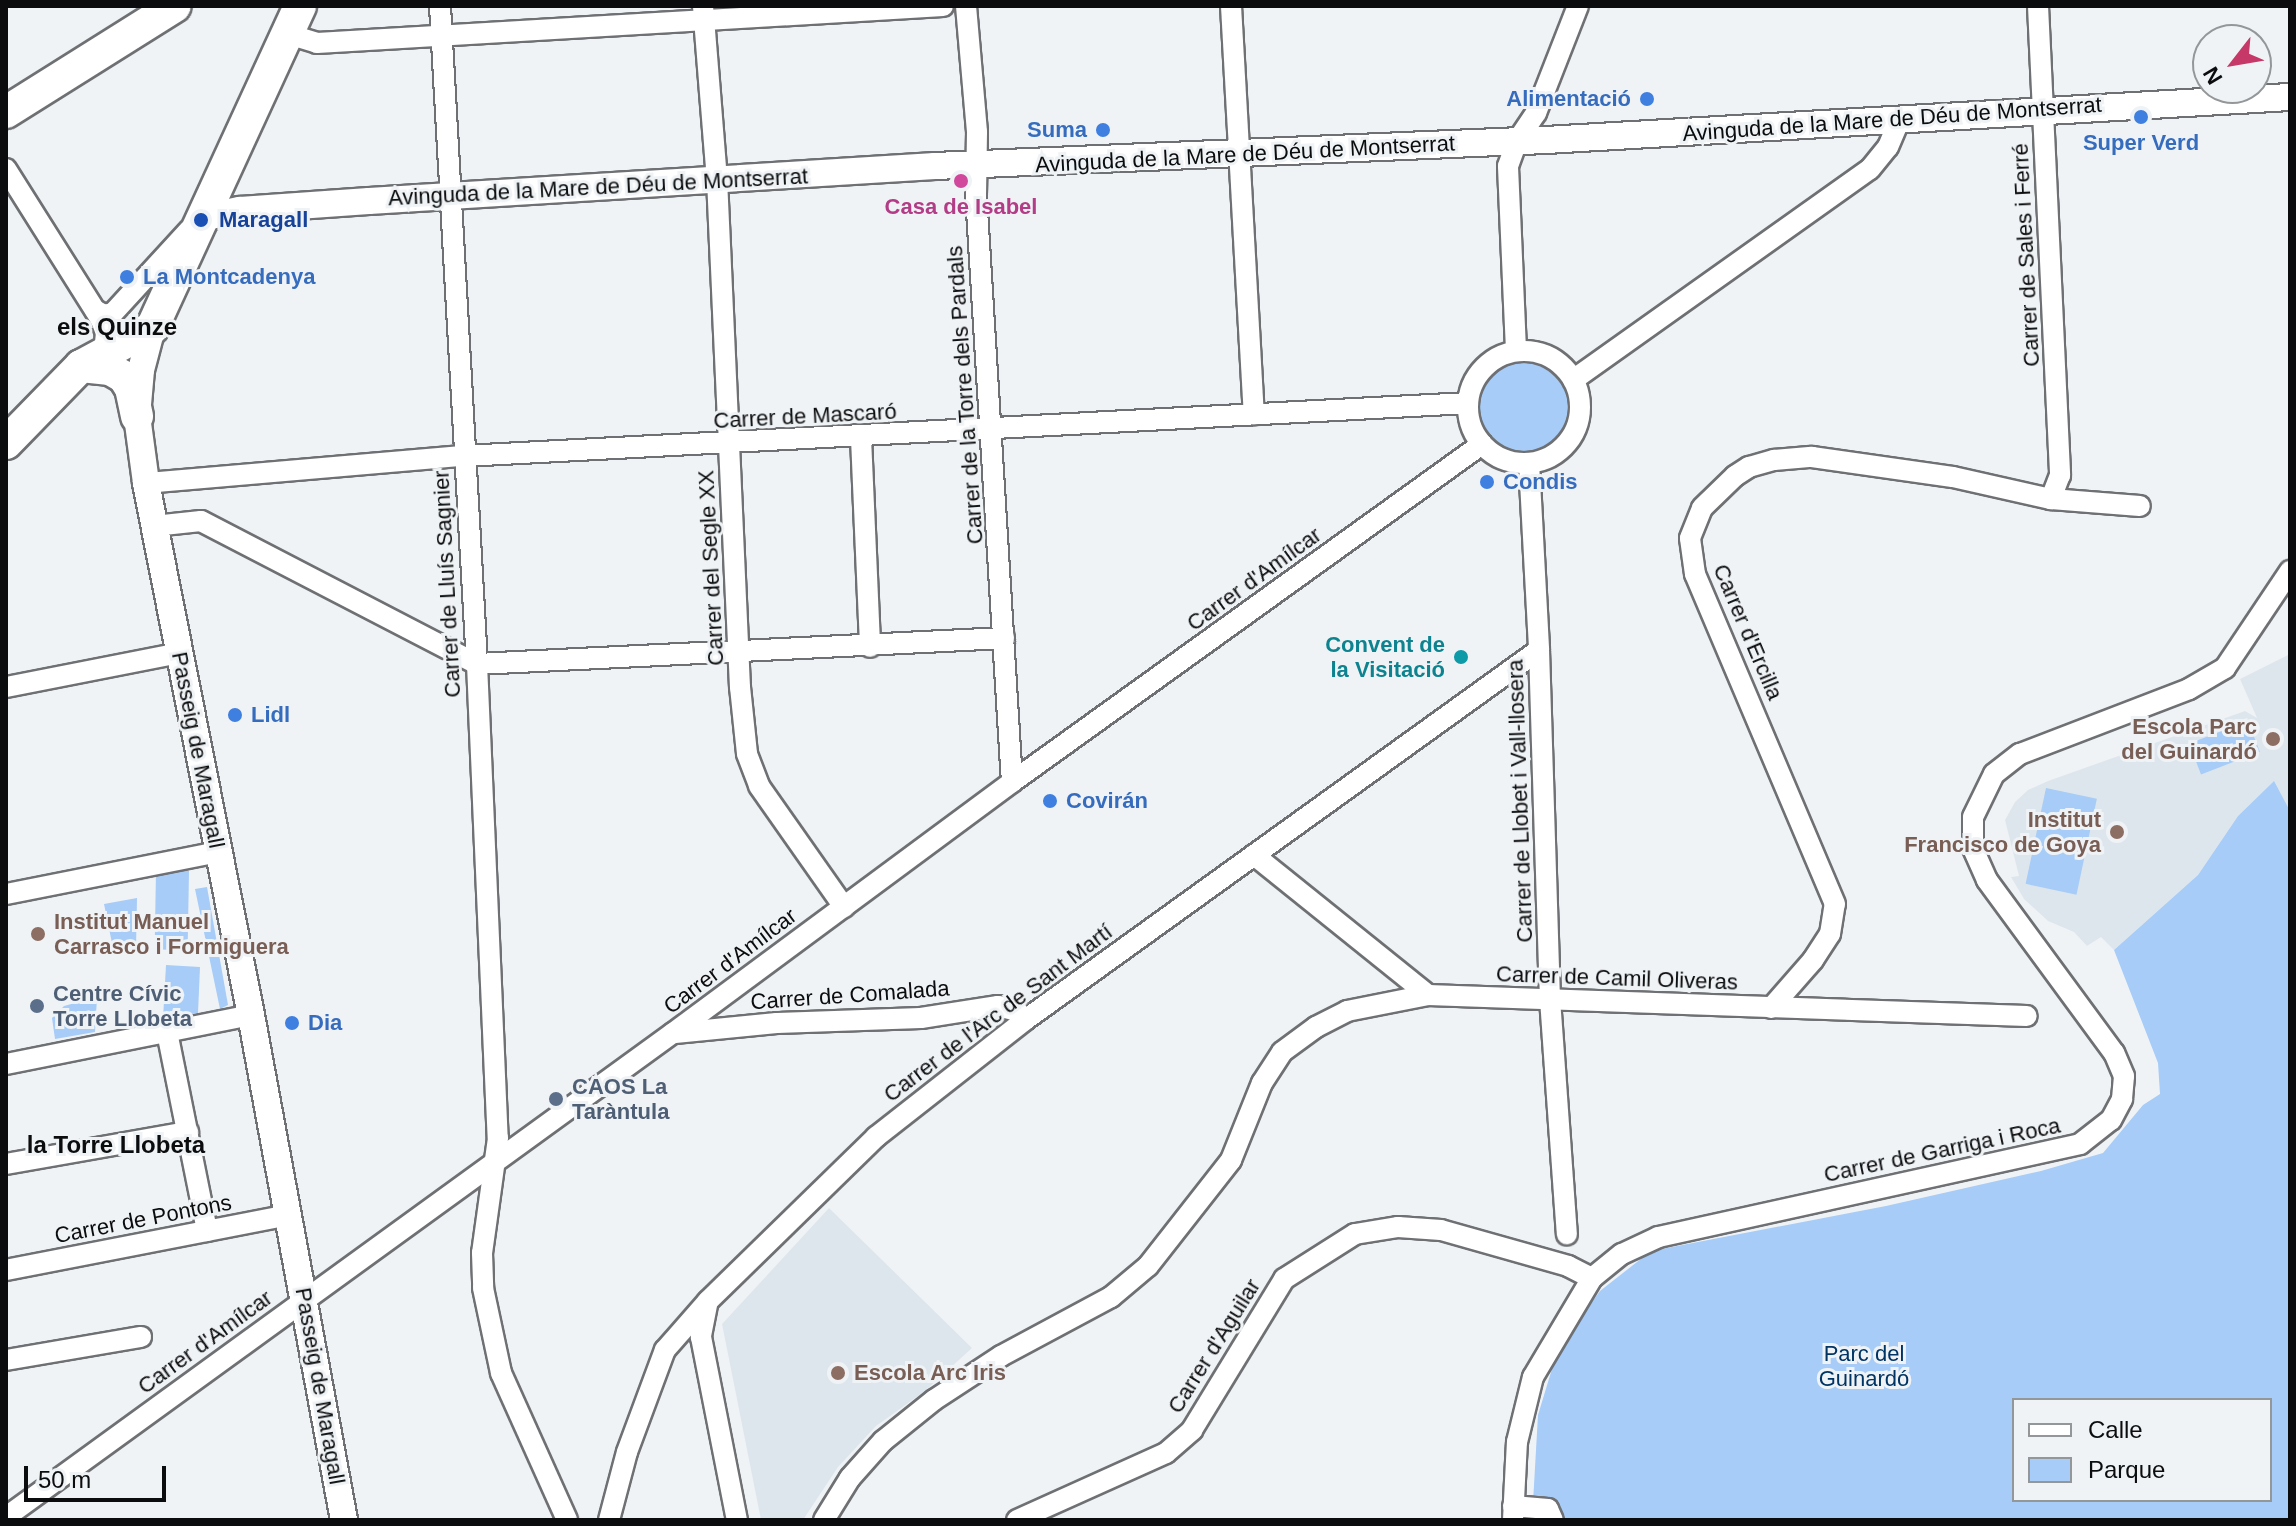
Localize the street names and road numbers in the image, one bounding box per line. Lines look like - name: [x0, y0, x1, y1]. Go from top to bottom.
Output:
- street label: Avinguda de la Mare de Déu de Montserrat: [1681, 91, 2103, 147]
- street label: Avinguda de la Mare de Déu de Montserrat: [1034, 130, 1456, 178]
- street label: Carrer de Sales i Ferré: [2007, 143, 2045, 367]
- street label: Avinguda de la Mare de Déu de Montserrat: [387, 163, 809, 211]
- street label: Carrer de la Torre dels Pardals: [941, 245, 989, 545]
- street label: Carrer de Mascaró: [713, 398, 897, 434]
- street label: Carrer de Lluís Sagnier: [428, 470, 466, 698]
- street label: Carrer del Segle XX: [693, 470, 729, 666]
- street label: Carrer d'Amílcar: [1182, 521, 1326, 637]
- street label: Carrer d'Ercilla: [1708, 560, 1788, 704]
- street label: Passeig de Maragall: [166, 650, 230, 850]
- street label: Carrer de Llobet i Vall-llosera: [1502, 659, 1538, 943]
- street label: Carrer d'Amílcar: [658, 902, 802, 1020]
- street label: Carrer de l'Arc de Sant Martí: [879, 918, 1117, 1108]
- street label: Carrer de Camil Oliveras: [1496, 961, 1738, 995]
- street label: Carrer de Comalada: [750, 975, 950, 1015]
- street label: Carrer de Garriga i Roca: [1821, 1112, 2063, 1188]
- street label: Carrer de Pontons: [52, 1189, 234, 1249]
- street label: Carrer d'Aguilar: [1162, 1274, 1266, 1418]
- street label: Carrer d'Amílcar: [133, 1284, 277, 1400]
- street label: Passeig de Maragall: [290, 1286, 350, 1486]

